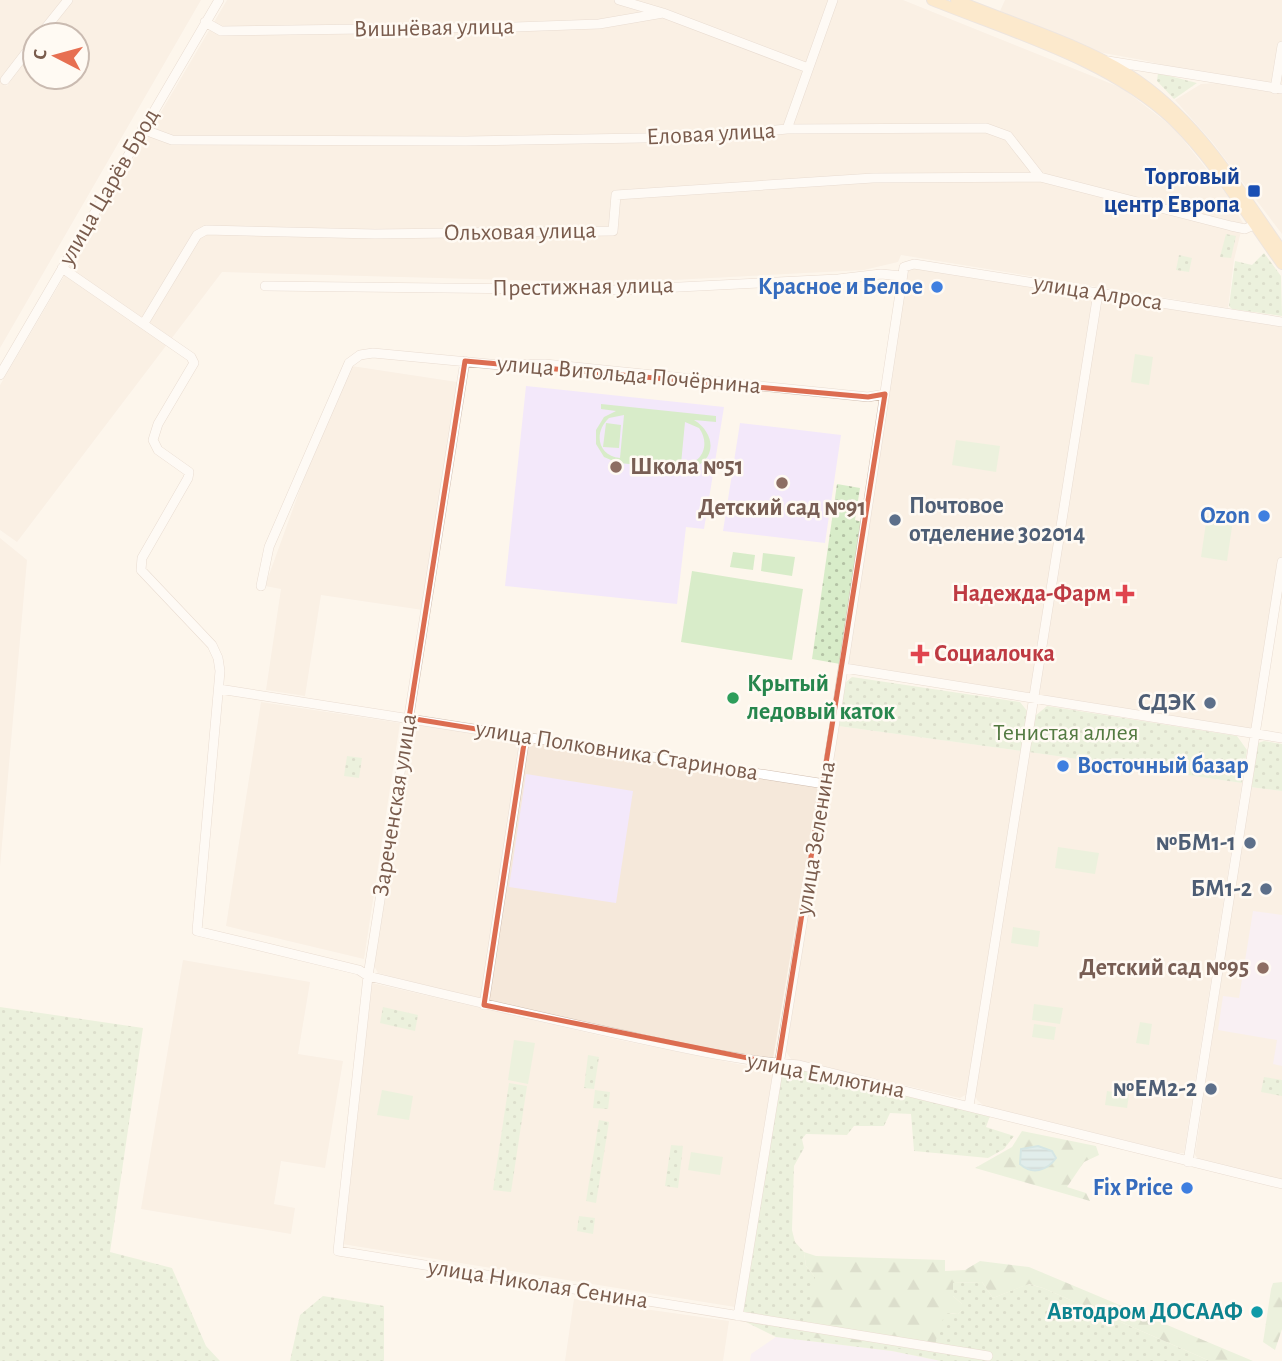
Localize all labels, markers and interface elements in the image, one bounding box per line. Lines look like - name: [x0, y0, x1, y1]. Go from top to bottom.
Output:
- street label: Вишнёвая улица: [354, 15, 515, 41]
- north arrow: [21, 21, 91, 91]
- text: С: [31, 48, 51, 61]
- street label: улица Царёв Брод: [54, 105, 164, 270]
- street label: Еловая улица: [646, 119, 776, 149]
- place label: Торговый центр Европа: [1104, 165, 1240, 217]
- marker: Торговый центр Европа: [1246, 183, 1262, 199]
- street label: Ольховая улица: [443, 219, 597, 245]
- street label: улица Алроса: [1031, 271, 1164, 315]
- street label: Престижная улица: [492, 273, 674, 301]
- place label: Красное и Белое: [758, 275, 923, 299]
- marker: Красное и Белое: [929, 279, 945, 295]
- street label: улица Витольда Почёрнина: [495, 351, 762, 398]
- place label: Школа №51: [630, 455, 743, 479]
- marker: Школа №51: [608, 459, 624, 475]
- marker: Детский сад №91: [774, 475, 790, 491]
- place label: Почтовое отделение 302014: [909, 494, 1085, 546]
- place label: Детский сад №91: [698, 496, 866, 520]
- place label: Ozon: [1200, 504, 1250, 528]
- marker: Ozon: [1256, 508, 1272, 524]
- marker: Почтовое отделение 302014: [887, 512, 903, 528]
- place label: Надежда-Фарм: [952, 582, 1111, 606]
- marker: Надежда-Фарм: [1117, 586, 1133, 602]
- place label: Социалочка: [934, 642, 1055, 666]
- marker: Социалочка: [912, 646, 928, 662]
- place label: Крытый ледовый каток: [747, 672, 895, 724]
- marker: Крытый ледовый каток: [725, 690, 741, 706]
- place label: СДЭК: [1138, 691, 1196, 715]
- marker: СДЭК: [1202, 695, 1218, 711]
- street label: Зареченская улица: [369, 712, 421, 898]
- street label: улица Полковника Старинова: [473, 717, 760, 785]
- park label: Тенистая аллея: [993, 721, 1139, 745]
- place label: Восточный базар: [1077, 754, 1249, 778]
- marker: Восточный базар: [1055, 758, 1071, 774]
- street label: улица Зеленина: [792, 759, 840, 918]
- place label: №БМ1-1: [1156, 831, 1236, 855]
- marker: №БМ1-1: [1242, 835, 1258, 851]
- place label: БМ1-2: [1191, 877, 1252, 901]
- marker: БМ1-2: [1258, 881, 1274, 897]
- place label: Детский сад №95: [1079, 956, 1249, 980]
- marker: Детский сад №95: [1255, 960, 1271, 976]
- street label: улица Емлютина: [744, 1049, 907, 1103]
- place label: №ЕМ2-2: [1112, 1077, 1197, 1101]
- marker: №ЕМ2-2: [1203, 1081, 1219, 1097]
- place label: Fix Price: [1093, 1176, 1173, 1200]
- marker: Fix Price: [1179, 1180, 1195, 1196]
- street label: улица Николая Сенина: [425, 1255, 650, 1313]
- place label: Автодром ДОСААФ: [1047, 1300, 1243, 1324]
- marker: Автодром ДОСААФ: [1249, 1304, 1265, 1320]

